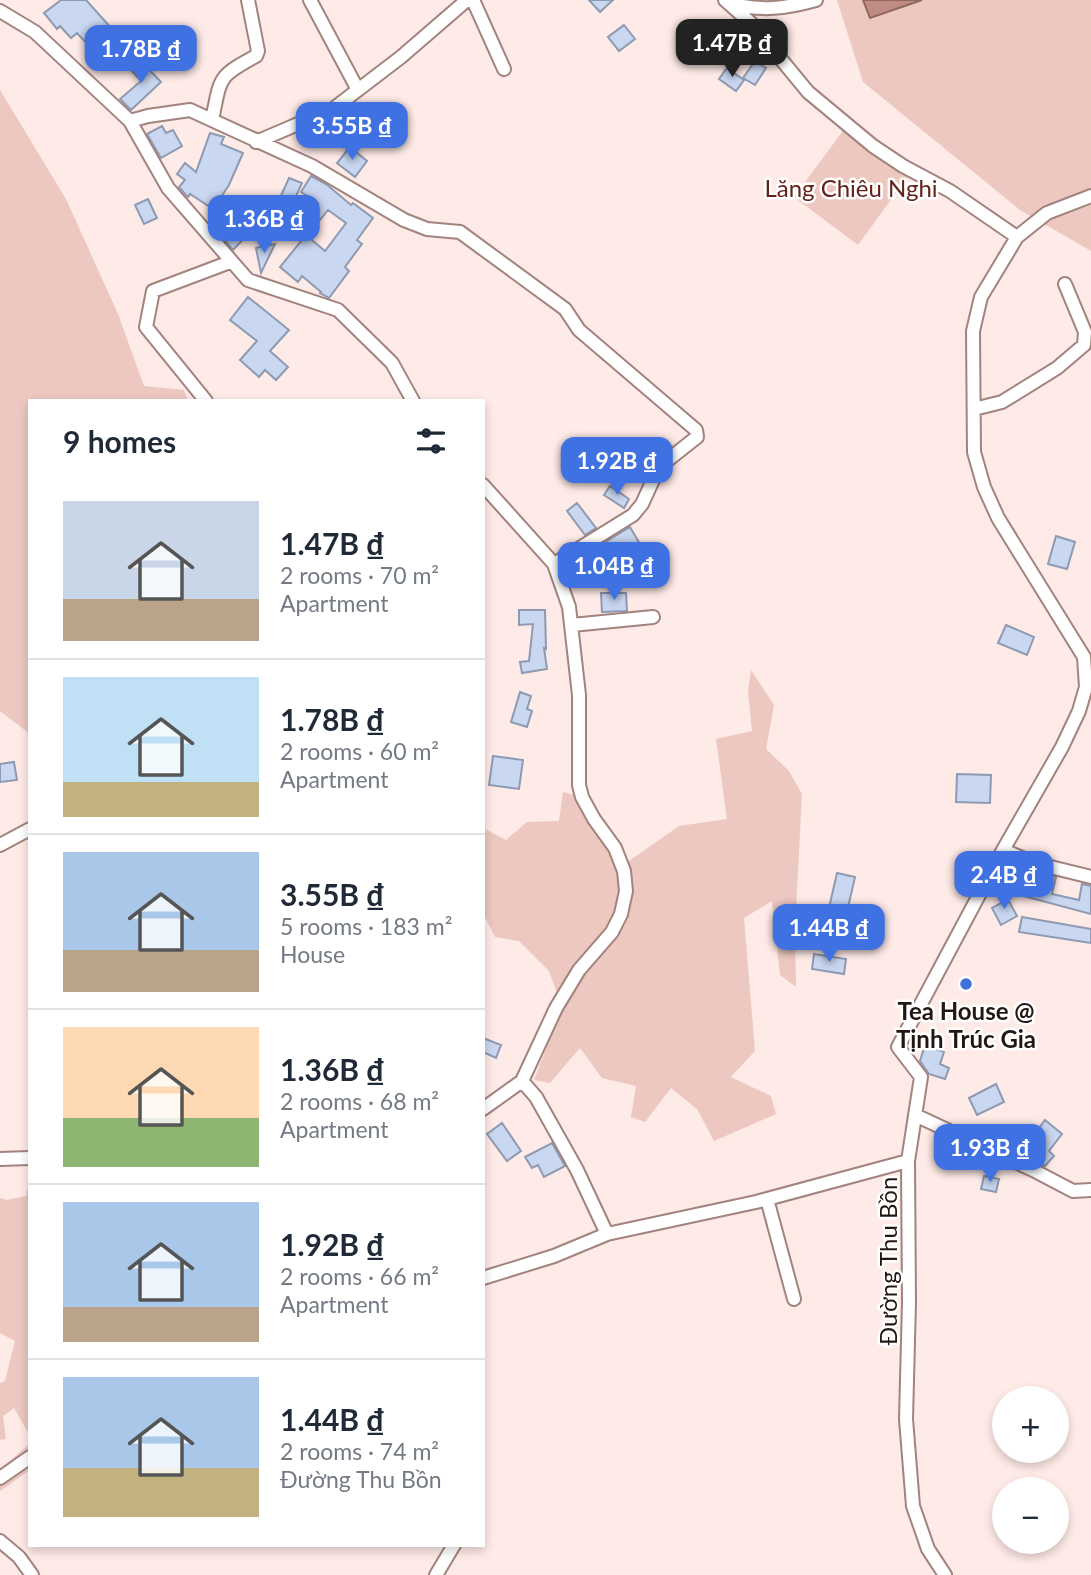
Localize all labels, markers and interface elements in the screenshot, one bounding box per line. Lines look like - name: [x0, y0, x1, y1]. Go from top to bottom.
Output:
- pin: 1.47B ₫: [667, 20, 797, 79]
- pin: 1.78B ₫: [76, 25, 206, 85]
- text: 1.47B ₫: [692, 28, 772, 56]
- text: 1.78B ₫: [101, 34, 181, 62]
- pin: 3.55B ₫: [287, 102, 417, 162]
- text: 3.55B ₫: [312, 111, 392, 139]
- park label: Lăng Chiêu Nghi: [764, 173, 938, 202]
- pin: 1.36B ₫: [199, 196, 329, 255]
- text: 1.36B ₫: [224, 204, 304, 232]
- icon: filters: [412, 422, 450, 460]
- text: 9 homes: [63, 423, 176, 459]
- pin: 1.92B ₫: [552, 438, 682, 497]
- text: 1.92B ₫: [577, 446, 657, 474]
- text: 1.47B ₫: [280, 525, 385, 561]
- icon: home: [119, 529, 203, 613]
- pin: 1.04B ₫: [549, 542, 679, 602]
- text: 1.04B ₫: [574, 551, 654, 579]
- text: 2 rooms · 70 m²: [280, 561, 439, 589]
- text: Apartment: [280, 589, 388, 617]
- text: 1.78B ₫: [280, 701, 385, 737]
- icon: home: [119, 705, 203, 789]
- text: 2 rooms · 60 m²: [280, 737, 439, 765]
- text: Apartment: [280, 765, 388, 793]
- pin: 2.4B ₫: [947, 852, 1061, 911]
- text: 2.4B ₫: [970, 860, 1038, 888]
- text: 3.55B ₫: [280, 876, 385, 912]
- icon: home: [119, 880, 203, 964]
- pin: 1.44B ₫: [764, 904, 894, 964]
- text: 5 rooms · 183 m²: [280, 912, 452, 940]
- text: 1.44B ₫: [789, 913, 869, 941]
- text: House: [280, 940, 345, 968]
- marker: Tea House @ Tịnh Trúc Gia: [958, 976, 974, 992]
- place label: Tea House @ Tịnh Trúc Gia: [896, 996, 1036, 1053]
- text: 1.36B ₫: [280, 1051, 385, 1087]
- icon: home: [119, 1055, 203, 1139]
- text: 2 rooms · 68 m²: [280, 1087, 439, 1115]
- text: Apartment: [280, 1115, 388, 1143]
- pin: 1.93B ₫: [925, 1124, 1055, 1184]
- text: 1.93B ₫: [950, 1133, 1030, 1161]
- street label: Đường Thu Bồn: [873, 1177, 902, 1345]
- text: 1.92B ₫: [280, 1226, 385, 1262]
- icon: home: [119, 1230, 203, 1314]
- text: 2 rooms · 66 m²: [280, 1262, 439, 1290]
- text: Apartment: [280, 1290, 388, 1318]
- map controls: [992, 1386, 1069, 1554]
- button: +: [992, 1386, 1069, 1463]
- text: 1.44B ₫: [280, 1401, 385, 1437]
- icon: home: [119, 1405, 203, 1489]
- text: 2 rooms · 74 m²: [280, 1437, 439, 1465]
- text: Đường Thu Bồn: [280, 1465, 442, 1493]
- button: −: [992, 1477, 1069, 1554]

